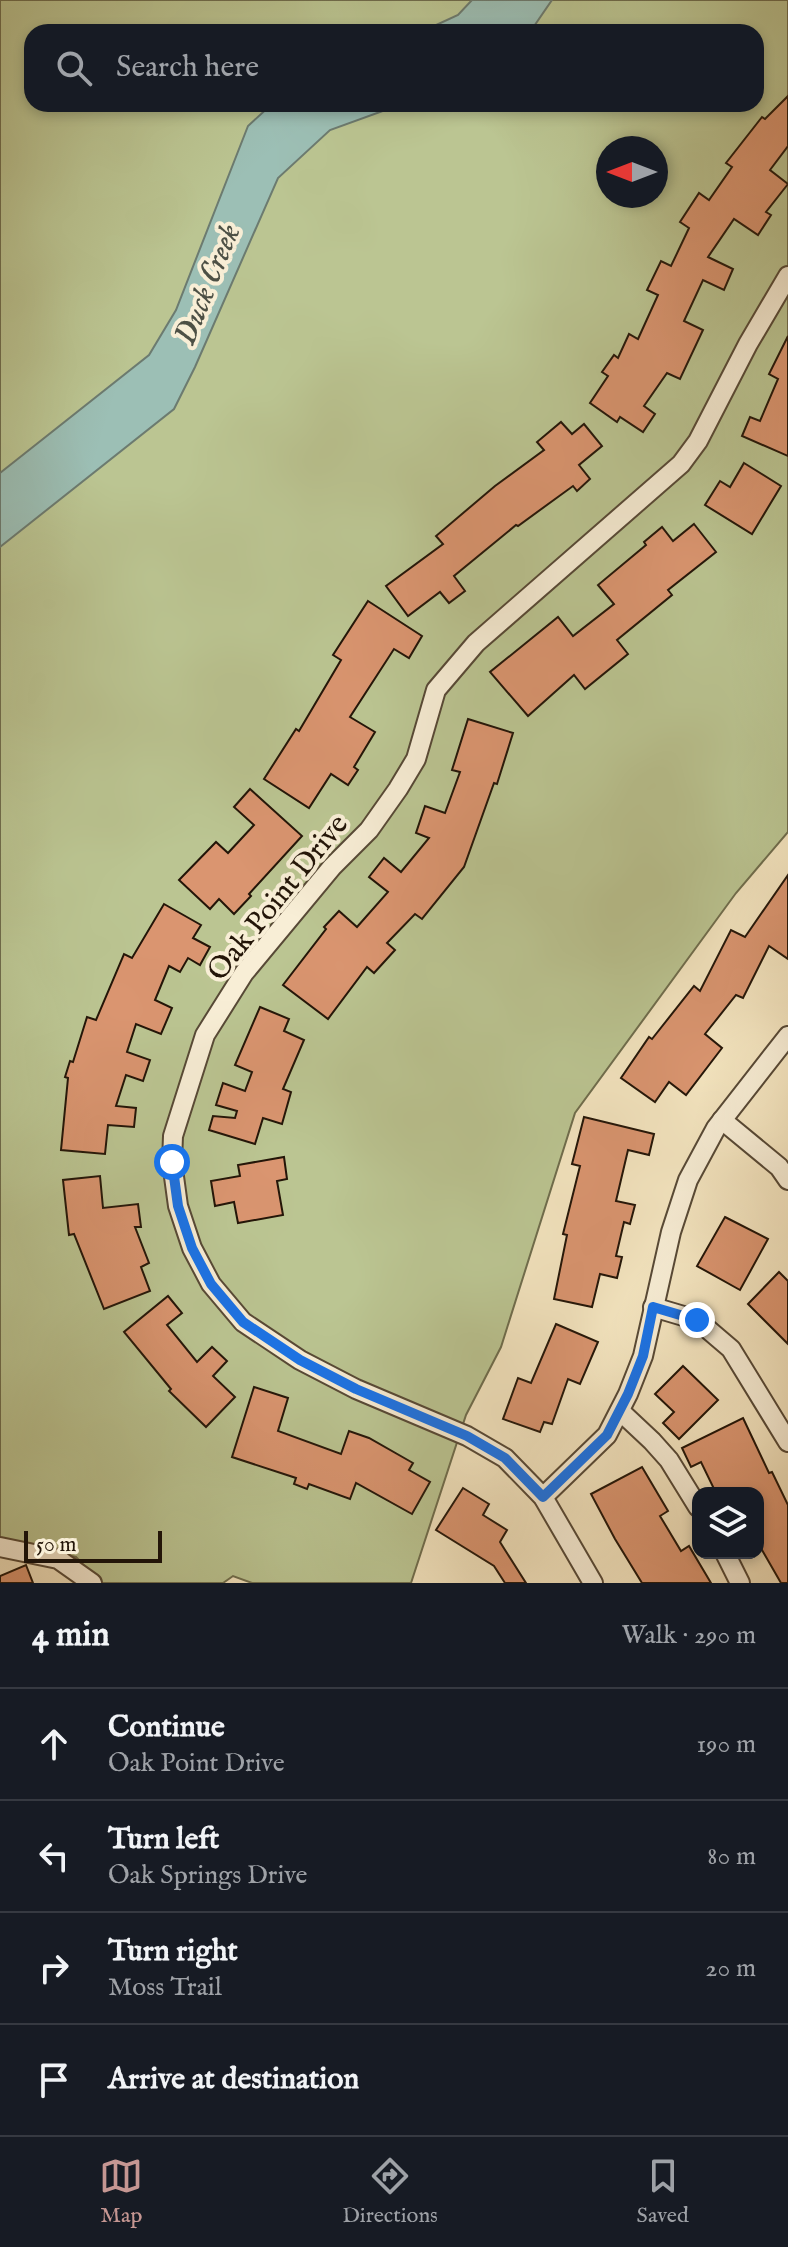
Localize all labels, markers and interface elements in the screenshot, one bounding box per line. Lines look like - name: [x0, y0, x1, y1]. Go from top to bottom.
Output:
- search box: [24, 24, 764, 112]
- icon: search: [52, 46, 96, 90]
- text: Search here: [116, 49, 259, 87]
- north arrow: [596, 136, 668, 208]
- water label: Duck Creek: [166, 218, 251, 351]
- street label: Oak Point Drive: [200, 807, 357, 989]
- route start: [154, 1144, 190, 1180]
- route end: [679, 1302, 715, 1338]
- map controls: [692, 1487, 764, 1559]
- button: layers: [692, 1487, 764, 1559]
- scale bar: [24, 1527, 162, 1563]
- text: 50 m: [36, 1531, 77, 1559]
- text: 4 min: [32, 1614, 110, 1657]
- text: Walk · 290 m: [621, 1619, 756, 1652]
- text: Continue: [108, 1709, 225, 1747]
- icon: ahead: [32, 1722, 76, 1766]
- text: 190 m: [696, 1728, 756, 1761]
- text: Oak Point Drive: [108, 1747, 285, 1780]
- text: Turn left: [108, 1821, 219, 1859]
- icon: left: [32, 1834, 76, 1878]
- text: 80 m: [707, 1840, 756, 1873]
- text: Oak Springs Drive: [108, 1859, 308, 1892]
- text: Turn right: [108, 1933, 238, 1971]
- icon: right: [32, 1946, 76, 1990]
- text: 20 m: [705, 1952, 756, 1985]
- text: Moss Trail: [108, 1971, 222, 2004]
- icon: arrive: [32, 2058, 76, 2102]
- text: Arrive at destination: [108, 2061, 359, 2099]
- tab: Map: [99, 2154, 143, 2230]
- tab: Directions: [342, 2154, 438, 2230]
- tab: Saved: [637, 2154, 689, 2230]

